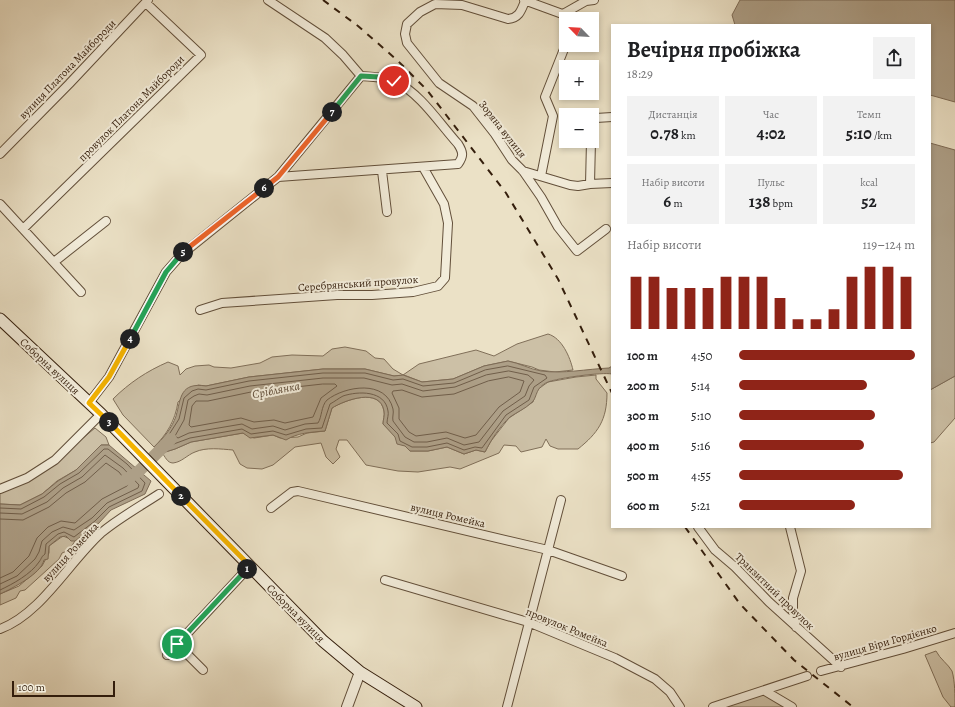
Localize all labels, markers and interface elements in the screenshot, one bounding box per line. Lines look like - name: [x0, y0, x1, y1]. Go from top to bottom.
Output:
- north arrow: [559, 12, 599, 52]
- map controls: [559, 12, 599, 148]
- street label: вулиця Платона Майбороди: [16, 16, 119, 123]
- text: Вечірня пробіжка: [627, 35, 801, 65]
- button: share: [873, 37, 915, 79]
- street label: провулок Платона Майбороди: [75, 52, 188, 165]
- button: +: [559, 60, 599, 100]
- pin: [377, 64, 411, 98]
- text: 18:29: [627, 65, 653, 82]
- icon: check: [383, 70, 405, 92]
- street label: Зоряна вулиця: [475, 97, 530, 161]
- pin: 7: [322, 102, 342, 122]
- text: 7: [330, 104, 334, 119]
- text: Дистанція: [648, 107, 698, 122]
- text: Час: [763, 107, 779, 122]
- text: Темп: [857, 107, 881, 122]
- button: −: [559, 108, 599, 148]
- text: 0.78: [650, 122, 679, 145]
- text: 4:02: [757, 122, 785, 145]
- text: 5:10: [846, 122, 872, 145]
- text: km: [679, 128, 696, 143]
- text: /km: [872, 128, 892, 143]
- text: Набір висоти: [641, 175, 705, 190]
- text: Пульс: [757, 175, 785, 190]
- text: kcal: [860, 175, 878, 190]
- pin: 6: [254, 178, 274, 198]
- text: 6: [261, 180, 267, 195]
- text: 6: [663, 190, 671, 213]
- text: 138: [749, 190, 770, 213]
- text: 52: [861, 190, 877, 213]
- text: m: [671, 196, 683, 211]
- text: bpm: [770, 196, 793, 211]
- text: Набір висоти: [627, 236, 702, 253]
- text: 119–124 m: [862, 236, 915, 253]
- pin: 5: [173, 242, 193, 262]
- text: 5: [181, 244, 185, 259]
- street label: Серебрянський провулок: [297, 272, 419, 295]
- pin: 4: [120, 329, 140, 349]
- text: 4: [127, 331, 133, 346]
- street label: Соборна вулиця: [17, 335, 83, 398]
- text: 100 m: [627, 347, 658, 364]
- text: 4:50: [691, 347, 713, 364]
- water label: Сріблянка: [251, 377, 302, 402]
- text: 200 m: [627, 377, 660, 394]
- text: 5:14: [691, 377, 710, 394]
- text: 300 m: [627, 407, 659, 424]
- text: 5:10: [691, 407, 711, 424]
- pin: 3: [99, 412, 119, 432]
- text: 3: [107, 414, 111, 429]
- text: 400 m: [627, 437, 659, 454]
- text: 5:16: [691, 437, 710, 454]
- text: 500 m: [627, 467, 659, 484]
- text: 4:55: [691, 467, 711, 484]
- pin: 2: [171, 486, 191, 506]
- text: 2: [178, 488, 184, 503]
- text: 600 m: [627, 497, 659, 514]
- text: 5:21: [691, 497, 710, 514]
- street label: вулиця Ромейка: [409, 500, 488, 532]
- street label: вулиця Ромейка: [39, 519, 102, 585]
- street label: Транзитний провулок: [732, 549, 818, 633]
- pin: 1: [237, 559, 257, 579]
- text: 1: [245, 561, 249, 576]
- street label: Соборна вулиця: [263, 581, 328, 646]
- street label: провулок Ромейка: [524, 604, 611, 651]
- street label: вулиця Віри Гордієнко: [832, 620, 939, 664]
- pin: [160, 627, 194, 661]
- icon: arrive: [166, 633, 188, 655]
- scale bar: [12, 679, 115, 698]
- text: 100 m: [18, 680, 45, 695]

